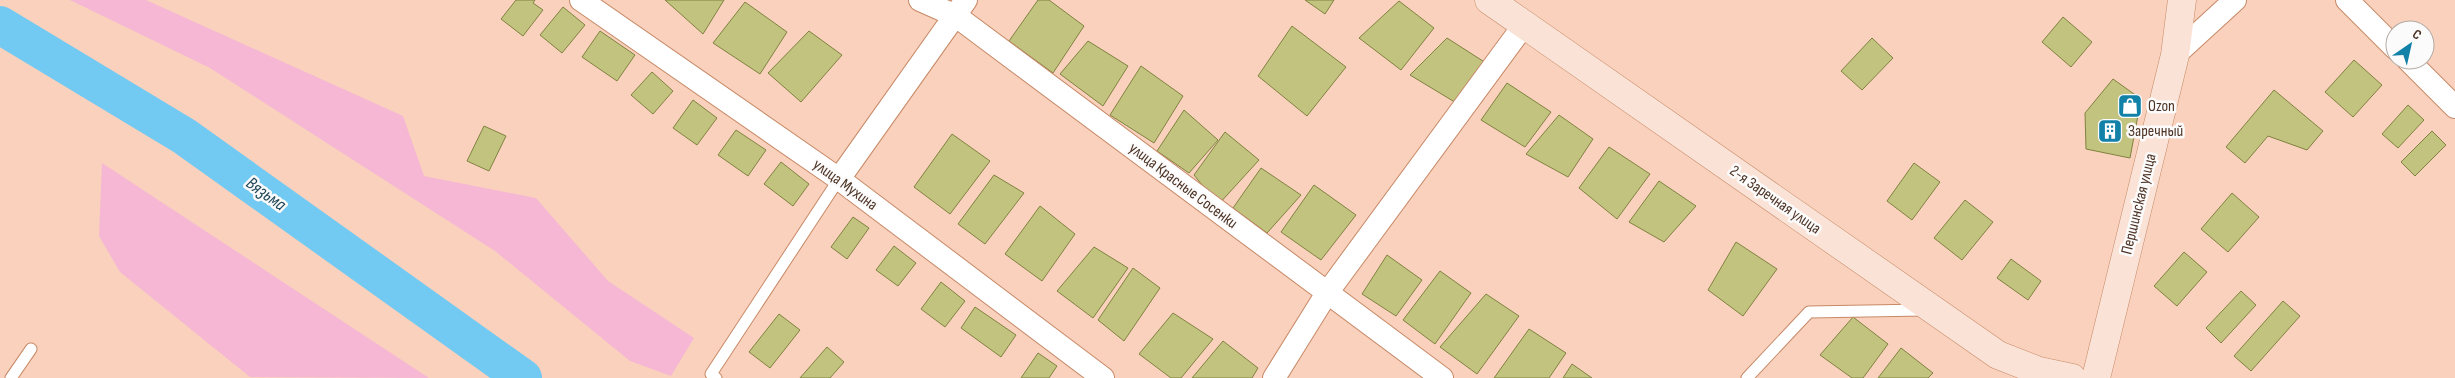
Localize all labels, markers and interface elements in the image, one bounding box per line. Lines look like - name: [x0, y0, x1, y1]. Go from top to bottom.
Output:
- north arrow: [2385, 20, 2435, 70]
- text: С: [2409, 26, 2425, 44]
- shop icon: Ozon: [2117, 93, 2143, 119]
- place label: Ozon: [2148, 97, 2175, 116]
- building icon: Заречный: [2097, 118, 2123, 144]
- place label: Заречный: [2128, 122, 2183, 141]
- street label: улица Красные Сосенки: [1125, 139, 1241, 233]
- street label: Першинская улица: [2117, 152, 2161, 256]
- street label: улица Мухина: [809, 155, 881, 215]
- street label: 2-я Заречная улица: [1726, 162, 1824, 238]
- water label: Вязьма: [242, 173, 291, 216]

